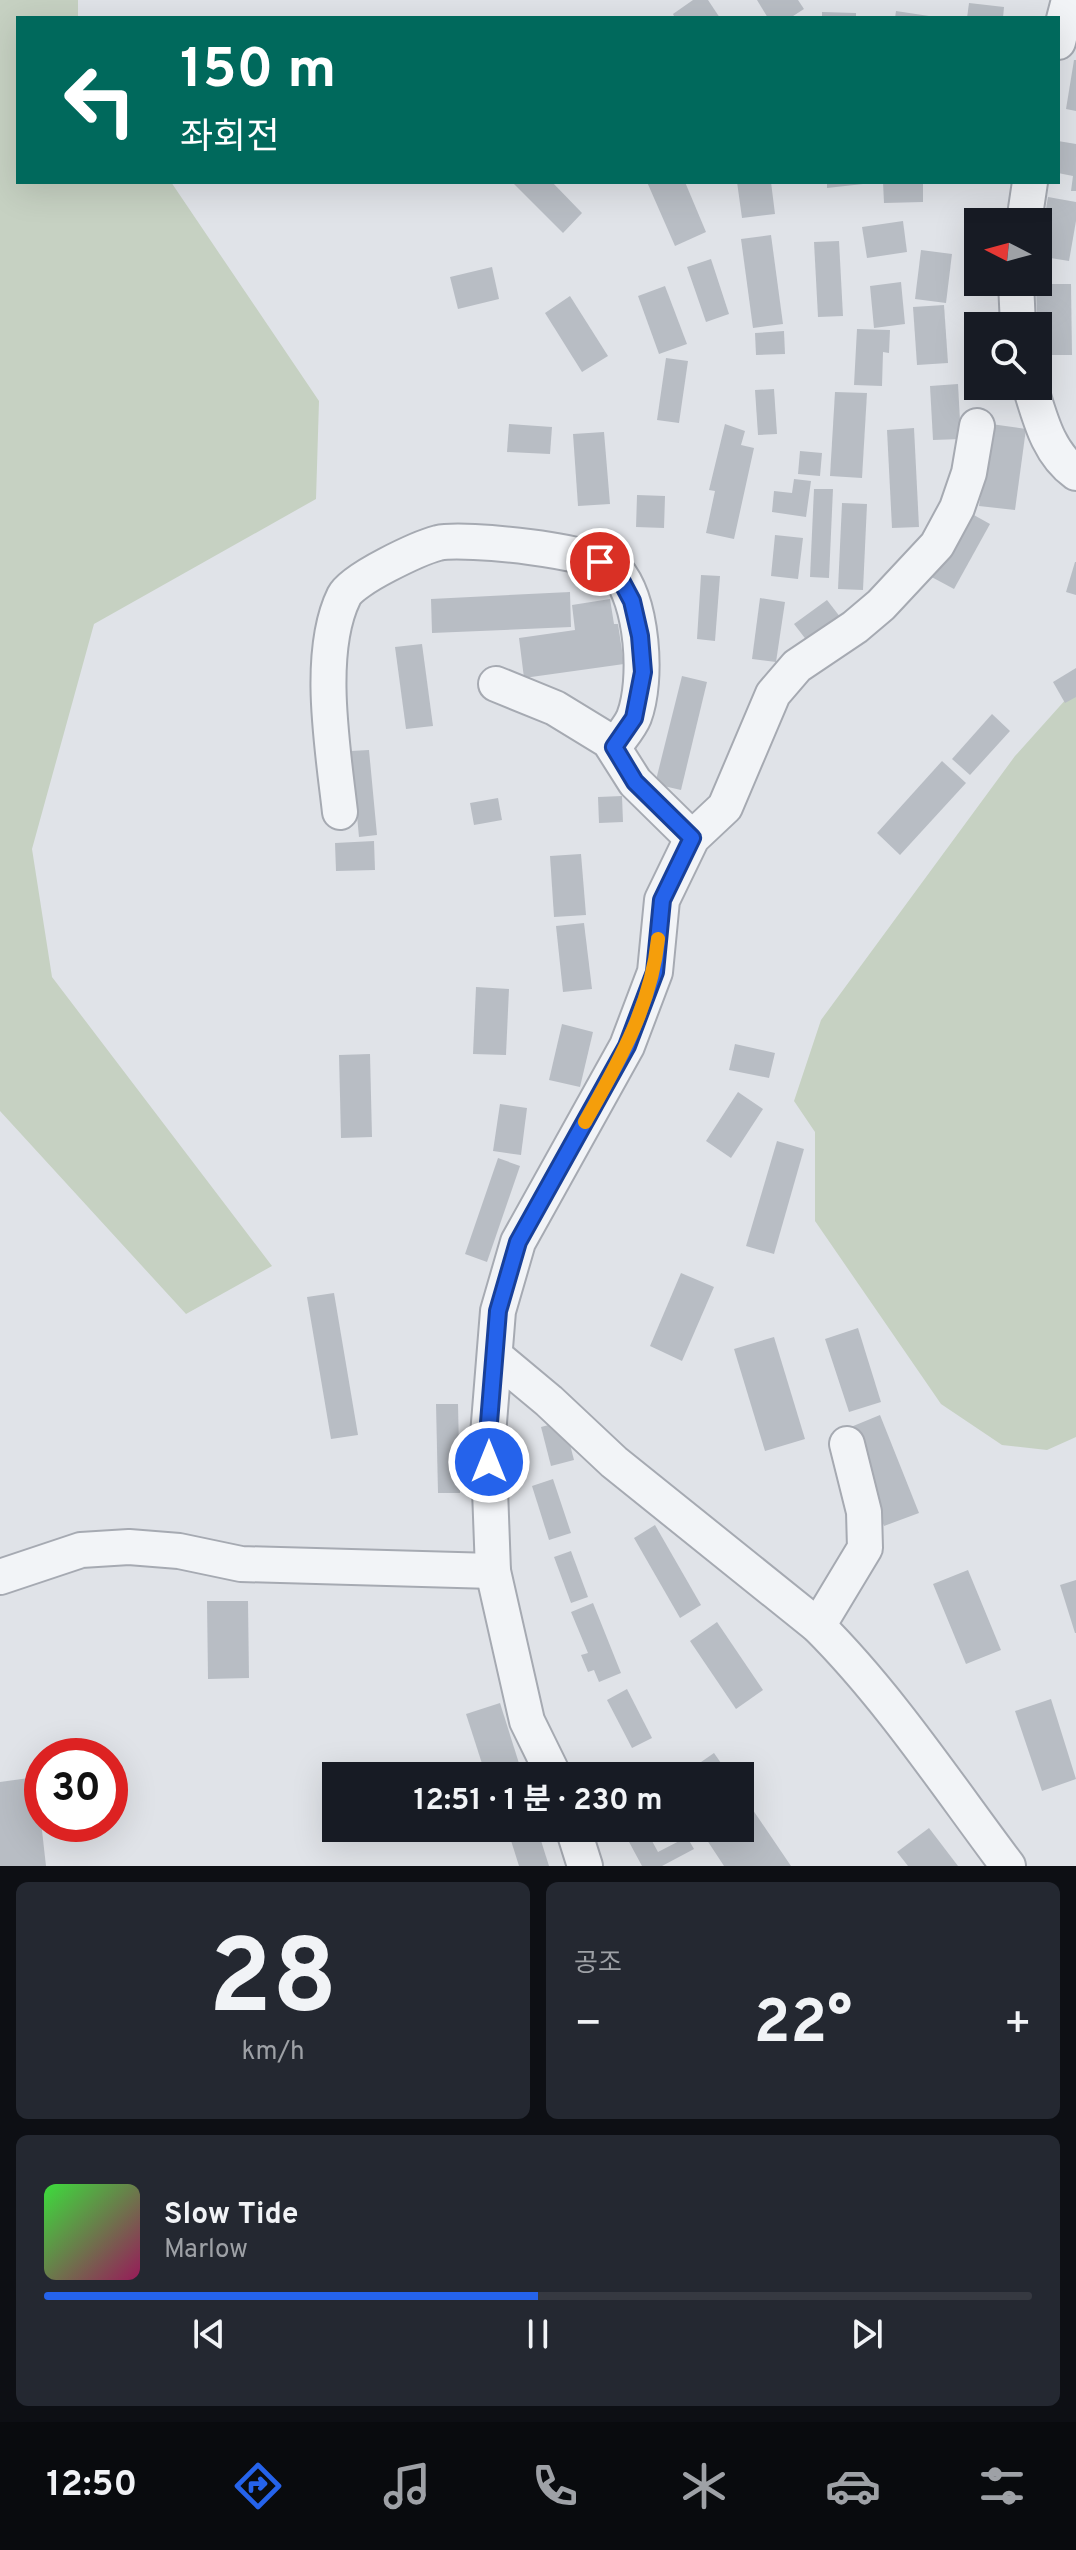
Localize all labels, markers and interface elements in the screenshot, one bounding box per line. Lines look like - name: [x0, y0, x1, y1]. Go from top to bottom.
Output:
- text: 150 m: [180, 37, 336, 107]
- icon: left: [48, 48, 152, 152]
- text: 좌회전: [180, 116, 279, 162]
- north arrow: [964, 208, 1052, 296]
- map controls: [964, 208, 1052, 400]
- button: search: [964, 312, 1052, 400]
- pin: [566, 528, 634, 596]
- icon: arrive: [578, 540, 622, 584]
- position arrow: [447, 1420, 531, 1504]
- speed limit sign: 30: [24, 1738, 128, 1842]
- text: 12:51 · 1 분 · 230 m: [413, 1783, 663, 1820]
- text: 28: [208, 1918, 338, 2050]
- text: 공조: [574, 1948, 622, 1981]
- text: 22°: [754, 1988, 852, 2064]
- text: −: [574, 1998, 602, 2054]
- text: +: [1004, 1998, 1032, 2054]
- text: km/h: [241, 2036, 305, 2069]
- text: Slow Tide: [164, 2197, 298, 2234]
- text: Marlow: [164, 2234, 248, 2267]
- icon: previous: [187, 2312, 231, 2356]
- icon: pause: [516, 2312, 560, 2356]
- icon: next: [845, 2312, 889, 2356]
- icon: directions: [230, 2458, 286, 2514]
- icon: music: [379, 2458, 435, 2514]
- icon: phone: [527, 2458, 583, 2514]
- icon: climate: [676, 2458, 732, 2514]
- icon: car: [825, 2458, 881, 2514]
- icon: filters: [974, 2458, 1030, 2514]
- text: 12:50: [46, 2463, 137, 2509]

